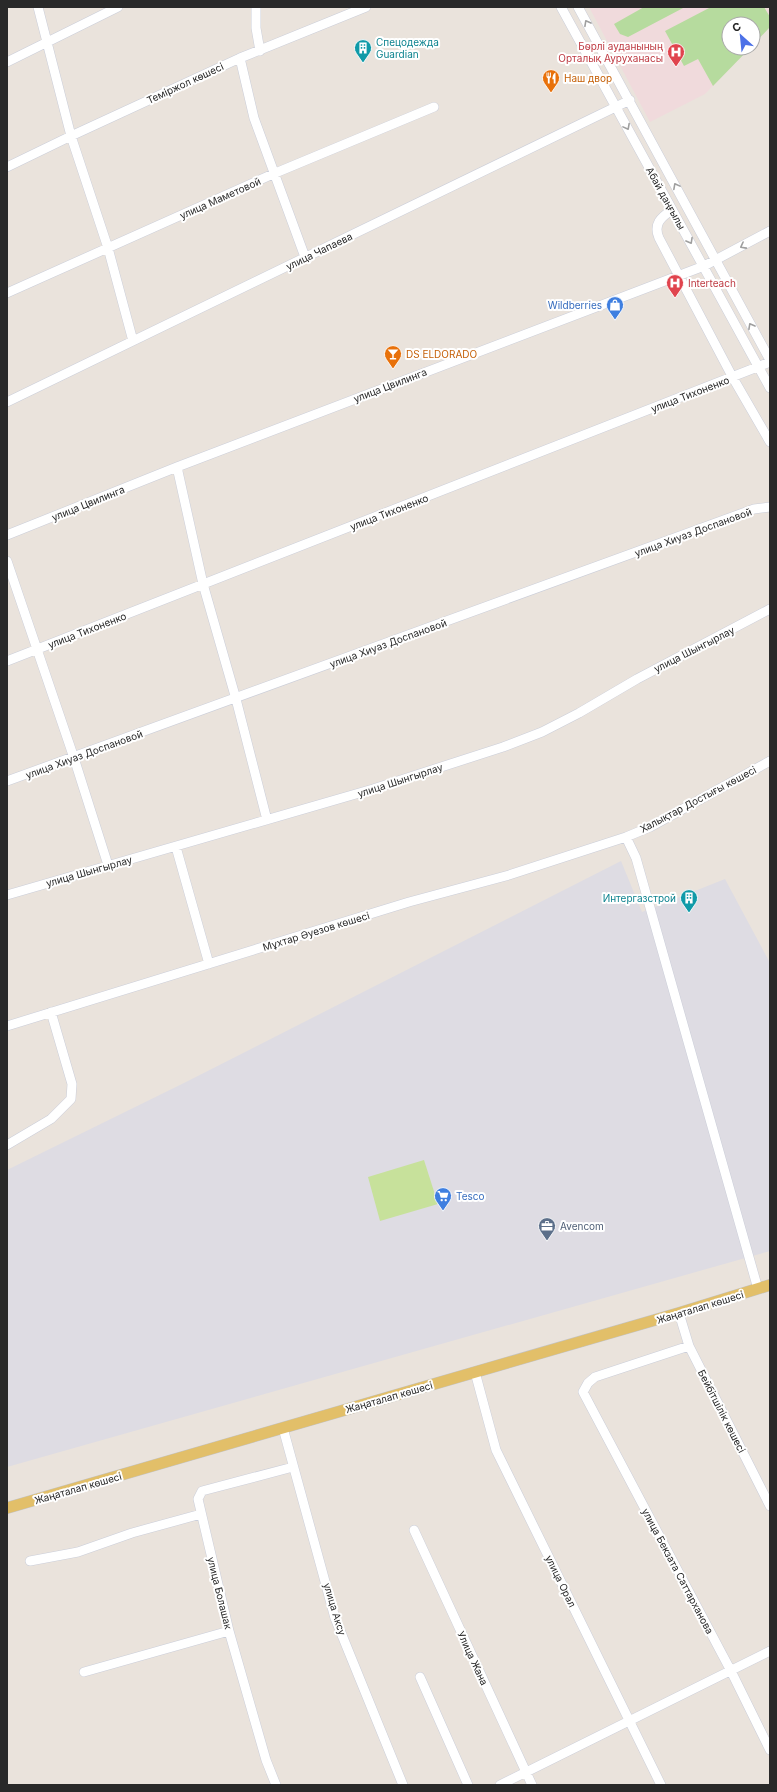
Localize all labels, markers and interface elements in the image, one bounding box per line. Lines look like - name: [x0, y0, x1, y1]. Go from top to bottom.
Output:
- north arrow: [721, 16, 761, 56]
- text: С: [730, 19, 743, 35]
- one-way arrow: [585, 20, 592, 27]
- place label: Спецодежда Guardian: [376, 36, 439, 60]
- building icon: Спецодежда Guardian: [353, 38, 373, 63]
- place label: Бөрлі ауданының Орталық Ауруханасы: [558, 40, 663, 64]
- hospital icon: Бөрлі ауданының Орталық Ауруханасы: [666, 42, 686, 67]
- street label: Теміржол көшесі: [145, 60, 225, 106]
- restaurant icon: Наш двор: [541, 68, 561, 93]
- place label: Наш двор: [564, 72, 612, 84]
- one-way arrow: [623, 123, 630, 130]
- street label: Абай даңғылы: [644, 165, 688, 231]
- street label: улица Маметовой: [178, 175, 262, 221]
- one-way arrow: [674, 183, 681, 191]
- street label: улица Чапаева: [284, 230, 354, 272]
- one-way arrow: [685, 237, 692, 244]
- one-way arrow: [739, 241, 747, 248]
- hospital icon: Interteach: [665, 273, 685, 298]
- place label: Interteach: [688, 277, 736, 289]
- shop icon: Wildberries: [605, 295, 625, 320]
- place label: Wildberries: [548, 299, 602, 311]
- one-way arrow: [749, 322, 756, 330]
- bar icon: DS ELDORADO: [383, 344, 403, 369]
- place label: DS ELDORADO: [406, 348, 478, 360]
- street label: улица Цвилинга: [352, 366, 428, 404]
- street label: улица Тихоненко: [649, 374, 731, 414]
- street label: улица Цвилинга: [50, 483, 126, 523]
- street label: улица Тихоненко: [348, 492, 430, 532]
- street label: улица Хиуаз Доспановой: [633, 505, 753, 559]
- street label: улица Тихоненко: [46, 610, 128, 650]
- street label: улица Хиуаз Доспановой: [328, 616, 448, 670]
- street label: улица Шынгырлау: [652, 623, 737, 675]
- street label: улица Хиуаз Доспановой: [24, 727, 144, 781]
- street label: улица Шынгырлау: [356, 760, 444, 799]
- street label: Халықтар Достығы көшесі: [638, 763, 758, 835]
- street label: улица Шынгырлау: [45, 853, 134, 889]
- building icon: Интергазстрой: [679, 888, 699, 913]
- place label: Интергазстрой: [603, 892, 676, 904]
- street label: Мұхтар Әуезов көшесі: [261, 909, 371, 954]
- supermarket icon: Tesco: [433, 1186, 453, 1211]
- place label: Tesco: [456, 1190, 485, 1202]
- office icon: Avencom: [537, 1216, 557, 1241]
- place label: Avencom: [560, 1220, 604, 1232]
- street label: Жаңаталап көшесі: [655, 1288, 745, 1326]
- street label: Бейбітшілік көшесі: [696, 1367, 748, 1455]
- street label: Жаңаталап көшесі: [344, 1379, 434, 1415]
- street label: Жаңаталап көшесі: [33, 1470, 123, 1506]
- street label: улица Бекзата Саттарханова: [640, 1506, 716, 1636]
- street label: улица Орал: [543, 1553, 579, 1609]
- street label: улица Болашак: [205, 1555, 235, 1631]
- street label: улица Аксу: [321, 1581, 349, 1637]
- street label: Улица Жана: [455, 1629, 491, 1687]

